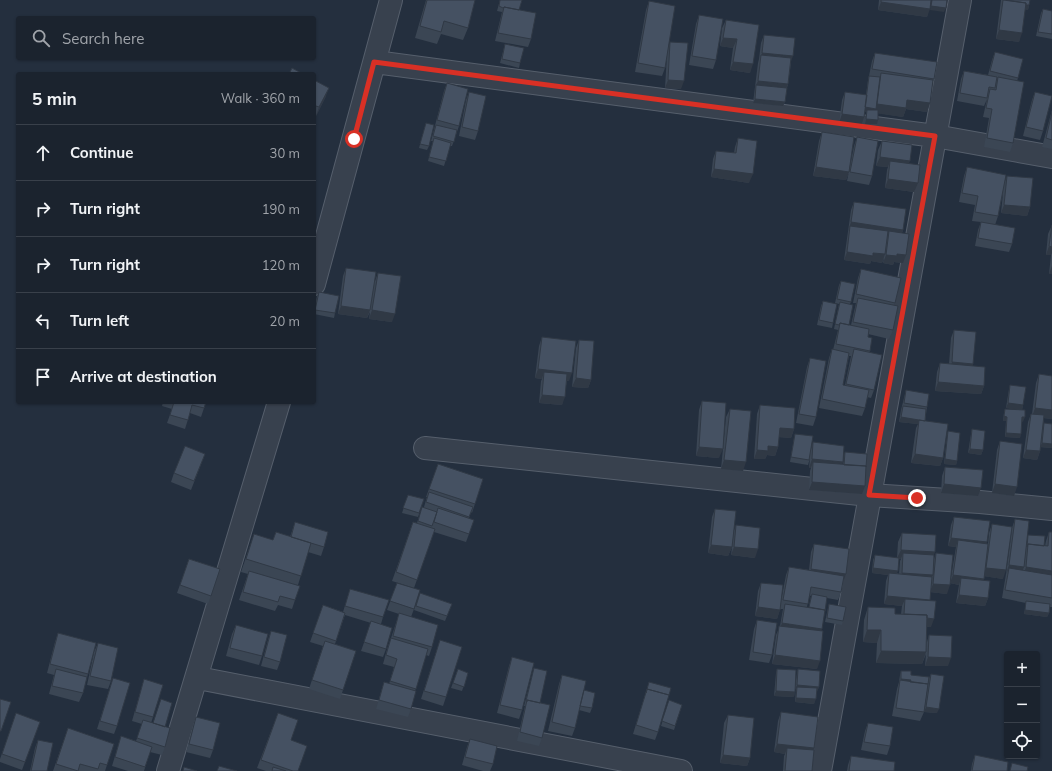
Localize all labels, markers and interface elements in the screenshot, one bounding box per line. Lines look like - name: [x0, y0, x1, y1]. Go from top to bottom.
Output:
- search box: [16, 16, 316, 60]
- icon: search: [30, 27, 52, 49]
- text: Search here: [62, 29, 144, 48]
- text: 5 min: [32, 88, 77, 109]
- text: Walk · 360 m: [221, 90, 300, 106]
- route start: [345, 130, 363, 148]
- icon: ahead: [32, 142, 54, 164]
- text: Continue: [70, 143, 133, 162]
- text: 30 m: [270, 145, 300, 161]
- icon: right: [32, 198, 54, 220]
- text: Turn right: [70, 199, 140, 218]
- text: 190 m: [262, 201, 300, 217]
- icon: right: [32, 254, 54, 276]
- text: Turn right: [70, 255, 140, 274]
- text: 120 m: [262, 257, 300, 273]
- icon: left: [32, 310, 54, 332]
- text: Turn left: [70, 311, 129, 330]
- text: 20 m: [270, 313, 300, 329]
- icon: arrive: [32, 366, 54, 388]
- text: Arrive at destination: [70, 367, 217, 386]
- route end: [908, 489, 926, 507]
- map controls: [1004, 651, 1040, 759]
- button: +: [1004, 651, 1040, 687]
- button: −: [1004, 687, 1040, 723]
- button: locate: [1004, 723, 1040, 759]

